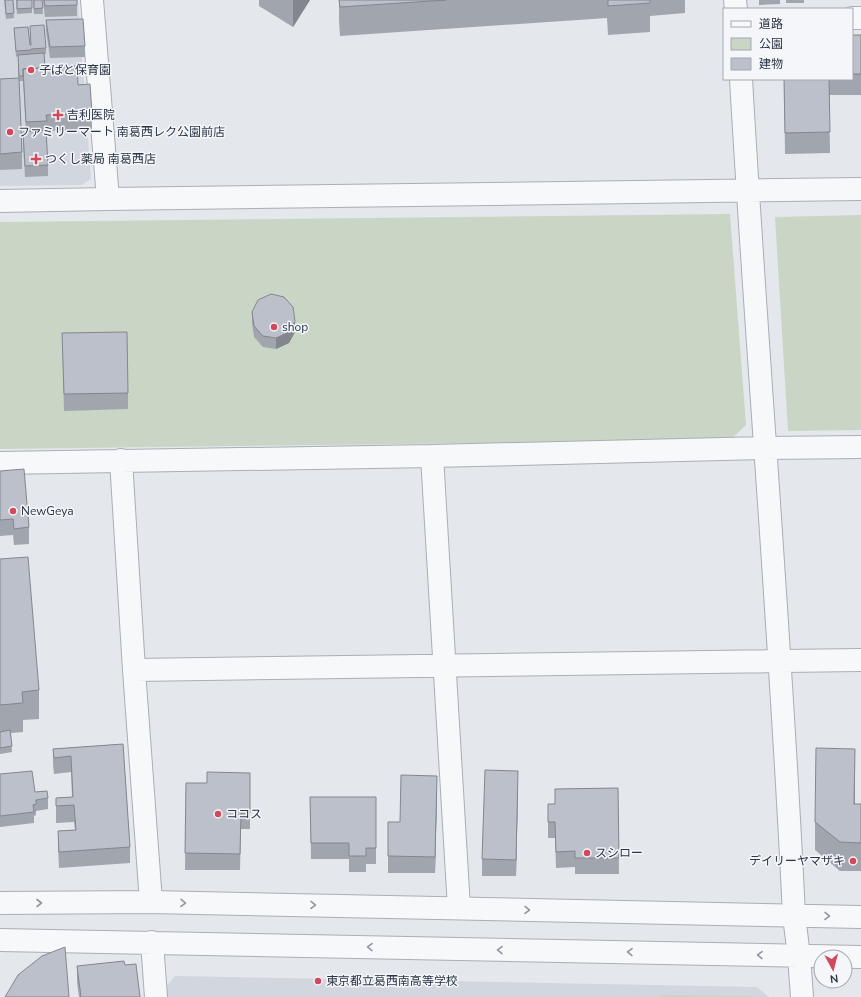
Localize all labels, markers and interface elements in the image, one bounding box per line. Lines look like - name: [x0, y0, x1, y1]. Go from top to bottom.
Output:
- legend: [723, 8, 853, 80]
- text: 道路: [759, 16, 783, 32]
- text: 公園: [759, 36, 783, 52]
- text: 建物: [759, 56, 783, 72]
- place label: 子ばと保育園: [39, 62, 111, 78]
- marker: 子ばと保育園: [26, 65, 36, 75]
- place label: 吉利医院: [67, 107, 115, 123]
- marker: 吉利医院: [52, 109, 64, 121]
- place label: ファミリーマート 南葛西レク公園前店: [18, 124, 225, 140]
- marker: ファミリーマート 南葛西レク公園前店: [5, 127, 15, 137]
- place label: つくし薬局 南葛西店: [45, 151, 156, 167]
- marker: つくし薬局 南葛西店: [30, 153, 42, 165]
- place label: shop: [282, 319, 308, 335]
- marker: shop: [269, 322, 279, 332]
- place label: NewGeya: [21, 503, 74, 519]
- marker: NewGeya: [8, 506, 18, 516]
- place label: ココス: [226, 806, 262, 822]
- marker: ココス: [213, 809, 223, 819]
- place label: スシロー: [595, 845, 643, 861]
- marker: スシロー: [582, 848, 592, 858]
- place label: デイリーヤマザキ: [749, 853, 845, 869]
- marker: デイリーヤマザキ: [848, 856, 858, 866]
- one-way arrow: [180, 898, 186, 907]
- one-way arrow: [36, 899, 42, 907]
- one-way arrow: [310, 901, 316, 909]
- one-way arrow: [524, 905, 530, 914]
- one-way arrow: [824, 912, 830, 921]
- one-way arrow: [367, 943, 373, 951]
- one-way arrow: [497, 945, 503, 954]
- one-way arrow: [627, 948, 633, 956]
- north arrow: [813, 949, 853, 989]
- one-way arrow: [757, 951, 763, 959]
- text: N: [829, 970, 839, 986]
- place label: 東京都立葛西南高等学校: [326, 973, 458, 989]
- marker: 東京都立葛西南高等学校: [313, 976, 323, 986]

